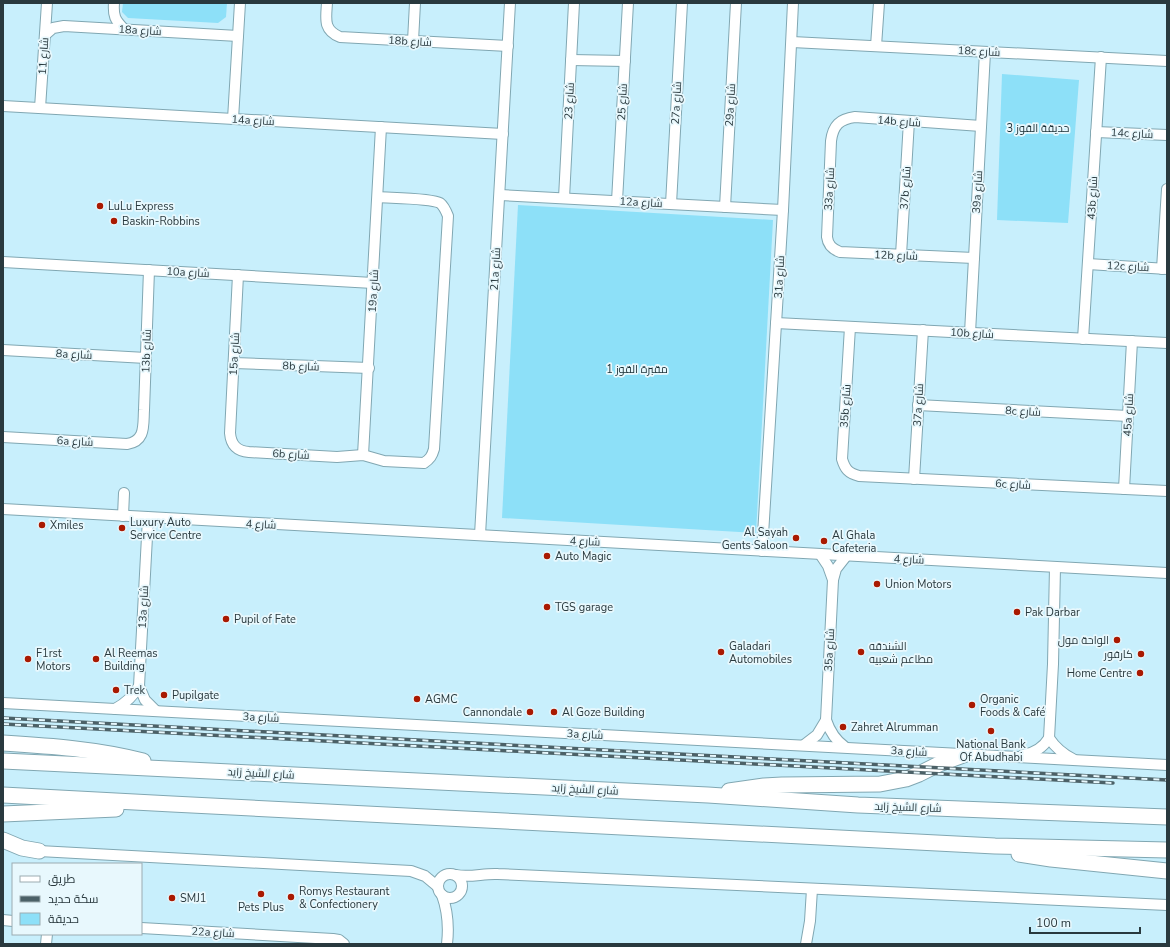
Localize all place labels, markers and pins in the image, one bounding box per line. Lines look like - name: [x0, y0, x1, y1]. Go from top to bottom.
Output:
- place label: LuLu Express: [108, 199, 174, 214]
- marker: LuLu Express: [95, 201, 105, 211]
- place label: Baskin-Robbins: [122, 214, 200, 229]
- marker: Baskin-Robbins: [109, 216, 119, 226]
- place label: Luxury Auto Service Centre: [130, 515, 202, 543]
- place label: Xmiles: [50, 518, 83, 533]
- marker: Xmiles: [37, 520, 47, 530]
- marker: Luxury Auto Service Centre: [117, 523, 127, 533]
- place label: Al Sayah Gents Saloon: [722, 525, 788, 553]
- place label: Al Ghala Cafeteria: [832, 528, 877, 556]
- marker: Al Sayah Gents Saloon: [791, 533, 801, 543]
- marker: Al Ghala Cafeteria: [819, 536, 829, 546]
- place label: Auto Magic: [555, 549, 611, 564]
- marker: Auto Magic: [542, 551, 552, 561]
- place label: Union Motors: [885, 577, 952, 592]
- marker: Union Motors: [872, 579, 882, 589]
- place label: TGS garage: [555, 600, 613, 615]
- marker: TGS garage: [542, 602, 552, 612]
- place label: Pak Darbar: [1025, 605, 1080, 620]
- marker: Pak Darbar: [1012, 607, 1022, 617]
- place label: Pupil of Fate: [234, 612, 296, 627]
- marker: Pupil of Fate: [221, 614, 231, 624]
- place label: الواحة مول: [1058, 633, 1109, 648]
- marker: الواحة مول: [1112, 635, 1122, 645]
- place label: Galadari Automobiles: [729, 639, 792, 667]
- place label: الشندقه مطاعم شعبيه: [869, 639, 933, 667]
- place label: F1rst Motors: [36, 646, 71, 674]
- place label: Al Reemas Building: [104, 646, 158, 674]
- marker: Galadari Automobiles: [716, 647, 726, 657]
- marker: الشندقه مطاعم شعبيه: [856, 647, 866, 657]
- place label: كارفور: [1103, 647, 1133, 662]
- marker: كارفور: [1136, 649, 1146, 659]
- marker: F1rst Motors: [23, 654, 33, 664]
- marker: Al Reemas Building: [91, 654, 101, 664]
- place label: Home Centre: [1067, 666, 1132, 681]
- marker: Home Centre: [1135, 668, 1145, 678]
- place label: Trek: [124, 683, 146, 698]
- marker: Trek: [111, 685, 121, 695]
- place label: Pupilgate: [172, 688, 219, 703]
- marker: Pupilgate: [159, 690, 169, 700]
- place label: AGMC: [425, 692, 458, 707]
- place label: Organic Foods & Café: [980, 692, 1046, 720]
- marker: AGMC: [412, 694, 422, 704]
- marker: Organic Foods & Café: [967, 700, 977, 710]
- place label: Cannondale: [463, 705, 522, 720]
- place label: Al Goze Building: [562, 705, 645, 720]
- marker: Cannondale: [525, 707, 535, 717]
- marker: Al Goze Building: [549, 707, 559, 717]
- place label: Zahret Alrumman: [851, 720, 938, 735]
- marker: Zahret Alrumman: [838, 722, 848, 732]
- marker: National Bank Of Abudhabi: [986, 726, 996, 736]
- place label: National Bank Of Abudhabi: [956, 737, 1026, 765]
- place label: Romys Restaurant & Confectionery: [299, 884, 390, 912]
- marker: Pets Plus: [256, 889, 266, 899]
- place label: SMJ1: [180, 891, 206, 906]
- marker: Romys Restaurant & Confectionery: [286, 892, 296, 902]
- marker: SMJ1: [167, 893, 177, 903]
- place label: Pets Plus: [238, 900, 284, 915]

